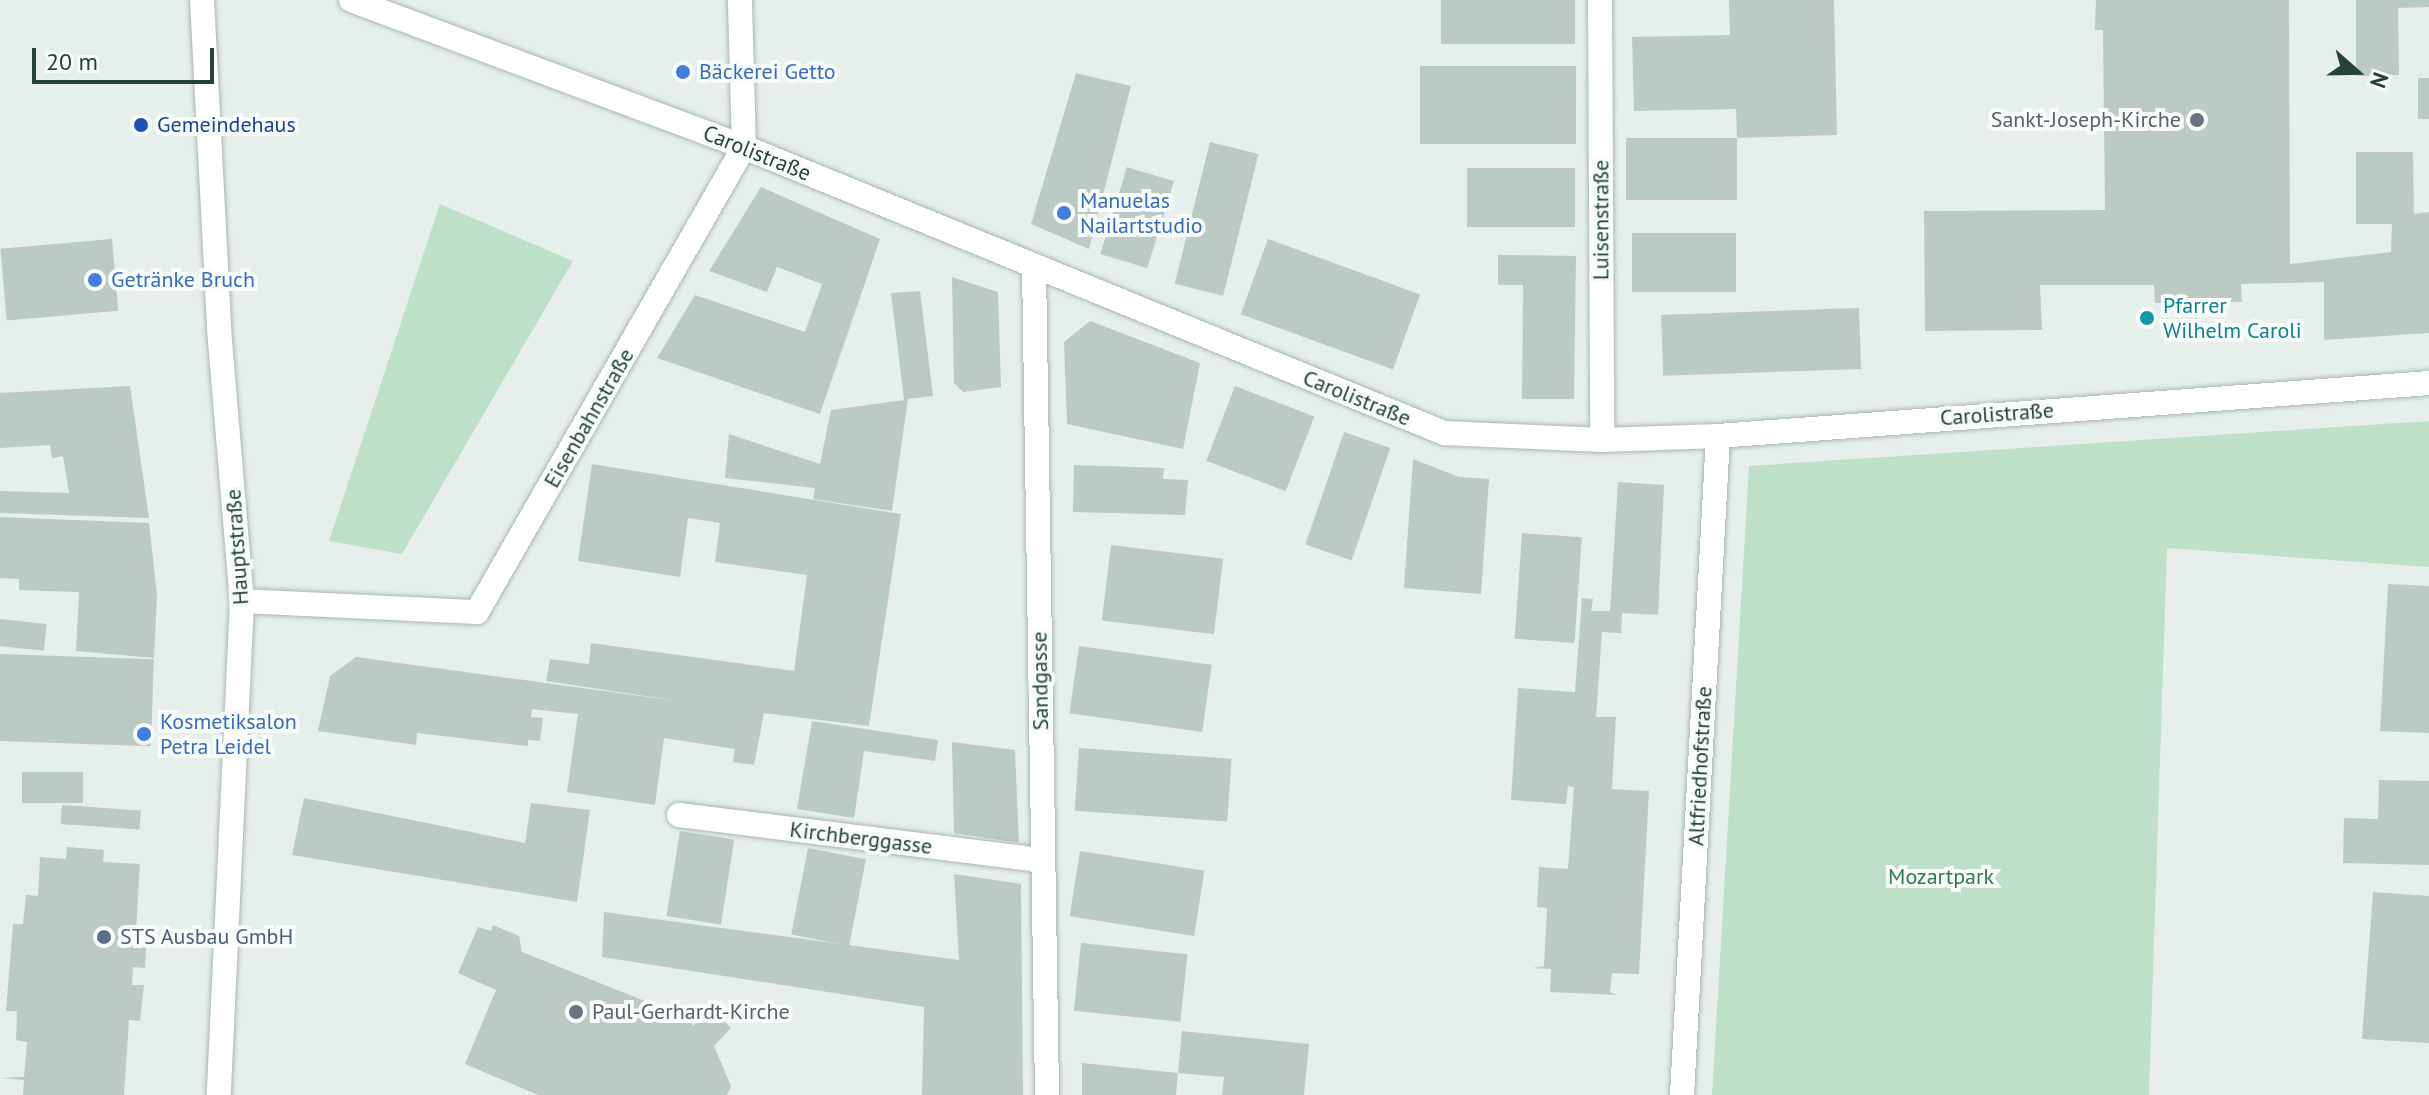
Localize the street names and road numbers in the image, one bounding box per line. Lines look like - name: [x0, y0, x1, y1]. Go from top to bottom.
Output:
- street label: Carolistraße: [699, 119, 815, 187]
- street label: Luisenstraße: [1588, 160, 1614, 280]
- street label: Eisenbahnstraße: [538, 344, 640, 492]
- street label: Carolistraße: [1299, 364, 1415, 432]
- street label: Carolistraße: [1939, 397, 2055, 431]
- street label: Hauptstraße: [220, 488, 254, 606]
- street label: Sandgasse: [1026, 631, 1054, 731]
- street label: Altfriedhofstraße: [1683, 685, 1717, 847]
- street label: Kirchberggasse: [788, 816, 934, 860]

